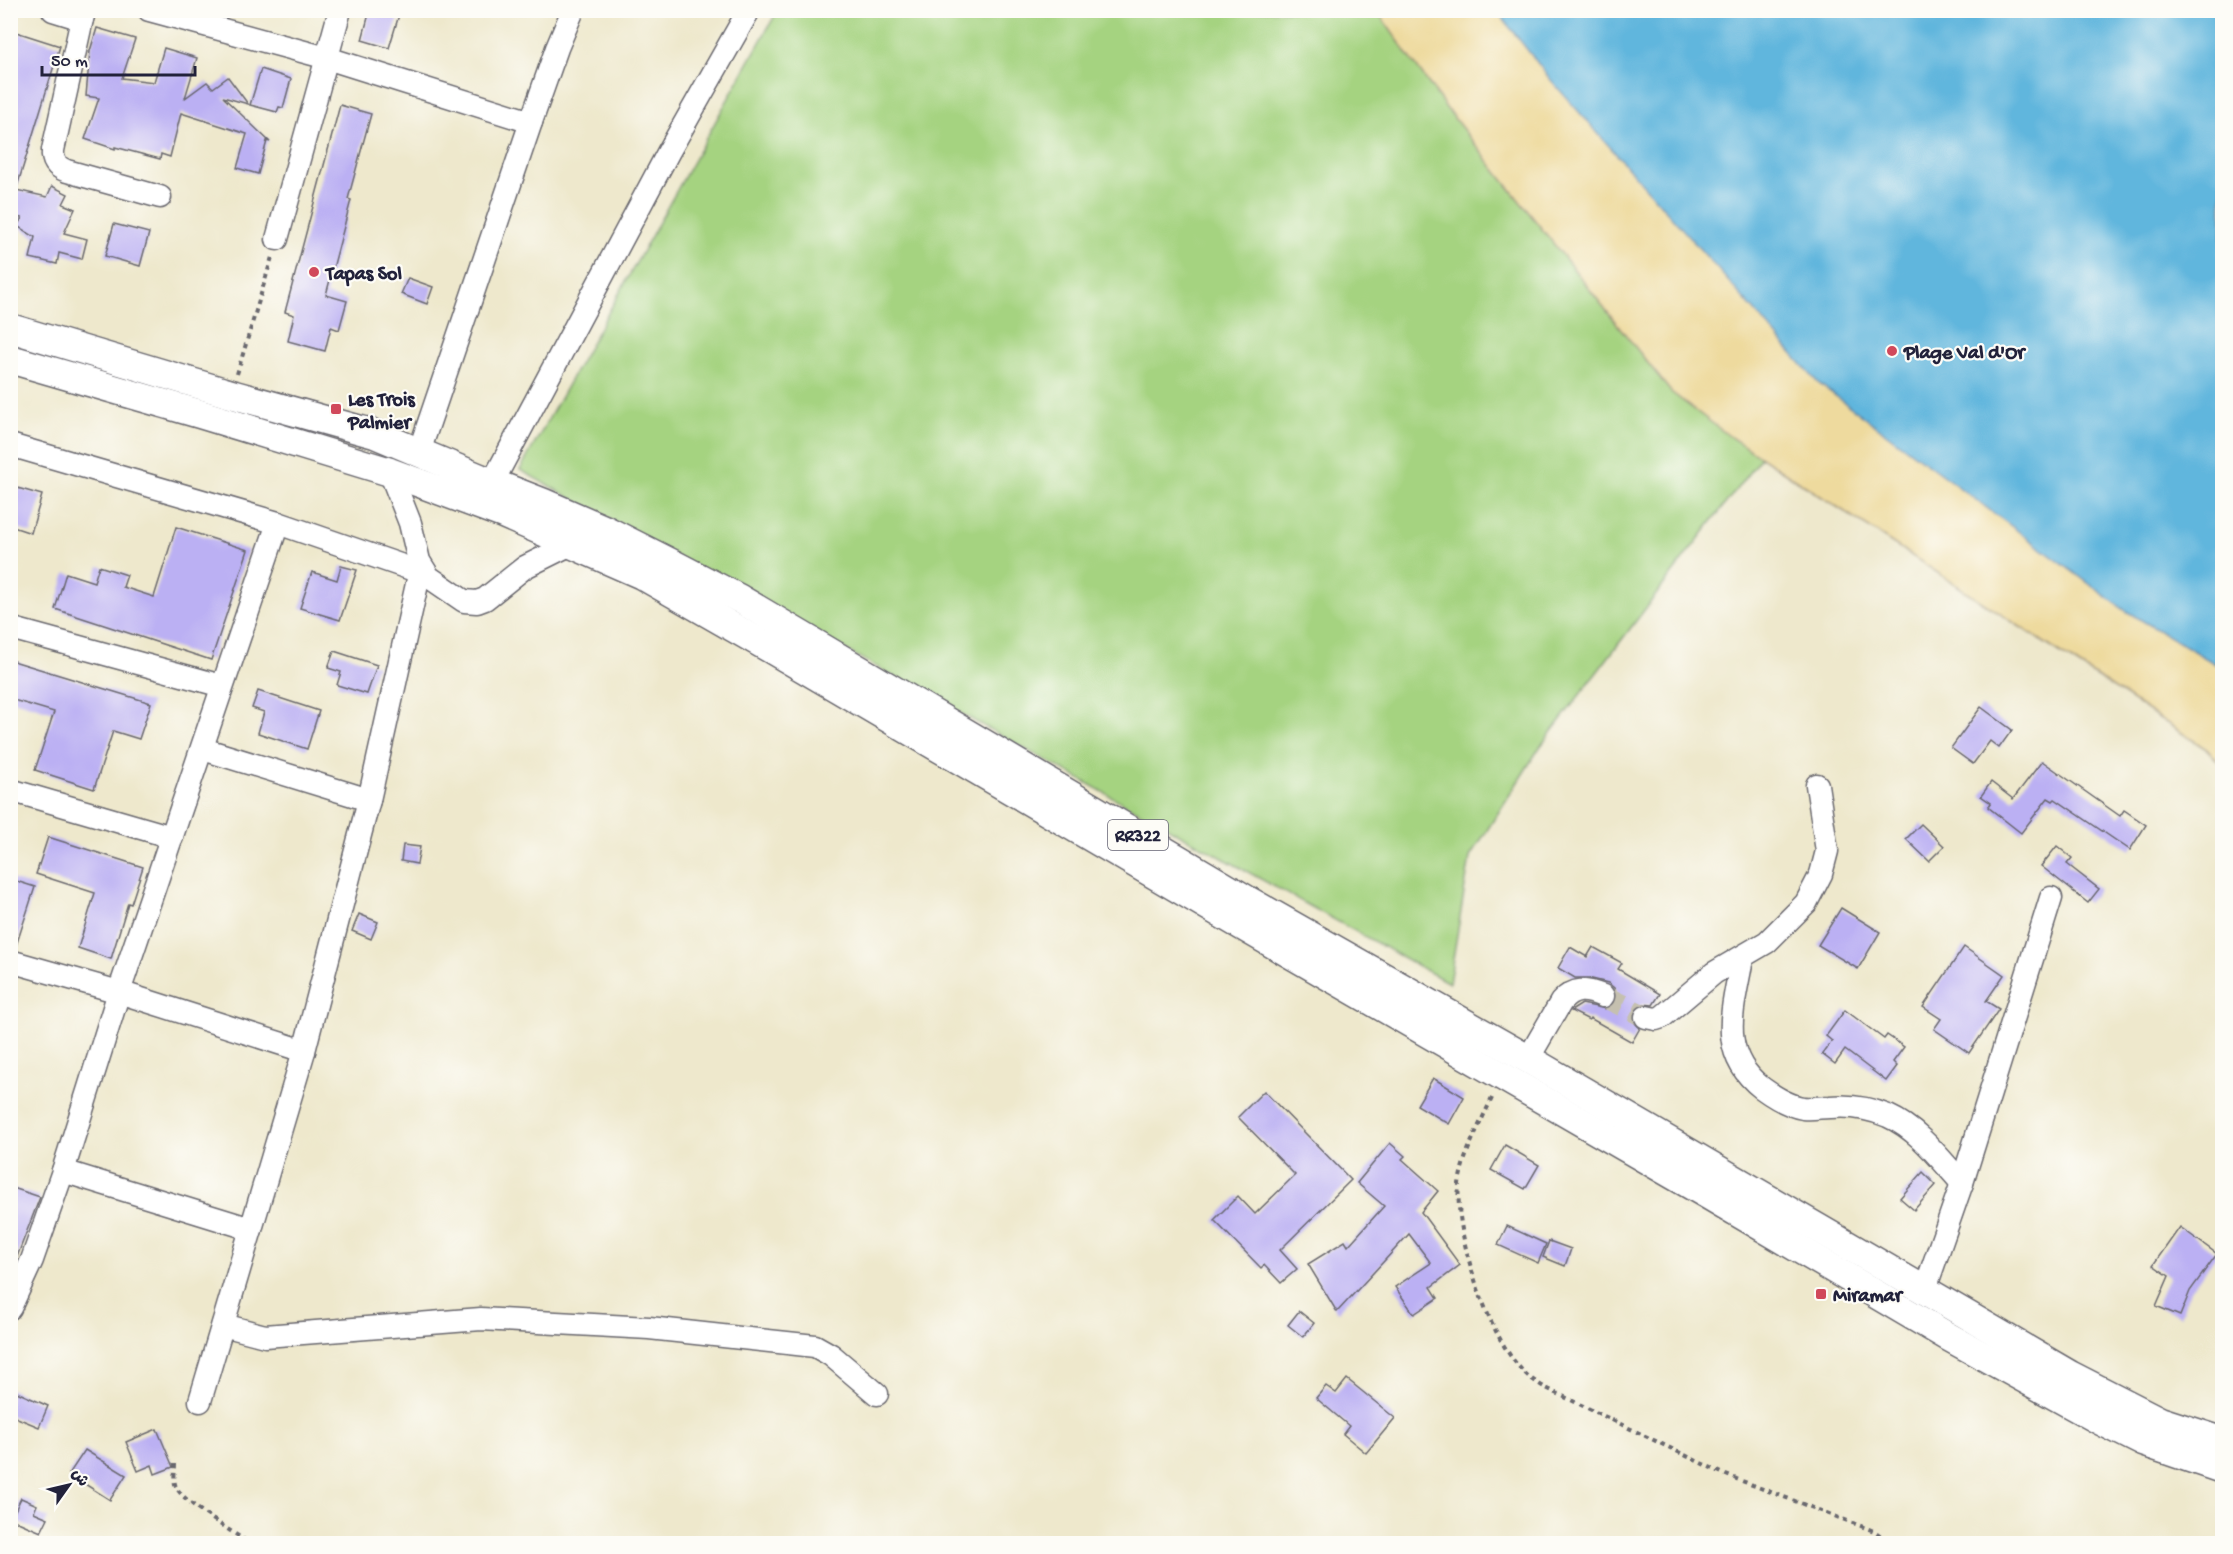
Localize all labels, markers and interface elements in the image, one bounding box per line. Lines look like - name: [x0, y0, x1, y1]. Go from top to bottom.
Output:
- scale bar: [42, 39, 195, 77]
- text: 50 m: [51, 52, 88, 73]
- place label: Tapas Sol: [324, 264, 403, 287]
- marker: Tapas Sol: [307, 265, 321, 279]
- place label: Plage Val d'Or: [1903, 343, 2026, 366]
- marker: Plage Val d'Or: [1885, 344, 1899, 358]
- place label: Les Trois Palmier: [347, 390, 416, 436]
- marker: Les Trois Palmier: [329, 402, 343, 416]
- road number: RR322: [1108, 820, 1168, 850]
- place label: Miramar: [1833, 1286, 1904, 1309]
- marker: Miramar: [1814, 1287, 1828, 1301]
- north arrow: [39, 1455, 99, 1515]
- text: ش: [66, 1466, 91, 1491]

